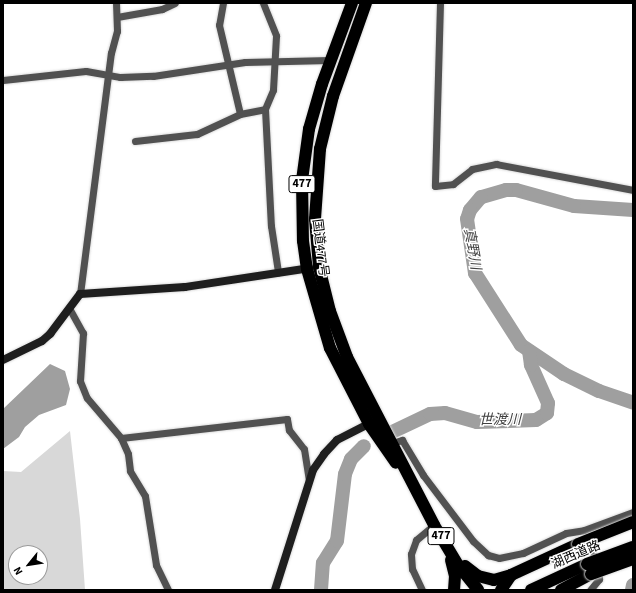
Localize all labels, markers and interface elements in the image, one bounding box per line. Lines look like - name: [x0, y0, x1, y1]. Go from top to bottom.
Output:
- road number: 477: [288, 174, 316, 194]
- street label: 国道477号: [309, 218, 331, 278]
- water label: 真野川: [460, 227, 484, 271]
- water label: 世渡川: [479, 412, 521, 428]
- road number: 477: [427, 526, 455, 546]
- street label: 湖西道路: [549, 538, 603, 572]
- north arrow: [8, 545, 48, 585]
- text: N: [10, 564, 26, 578]

